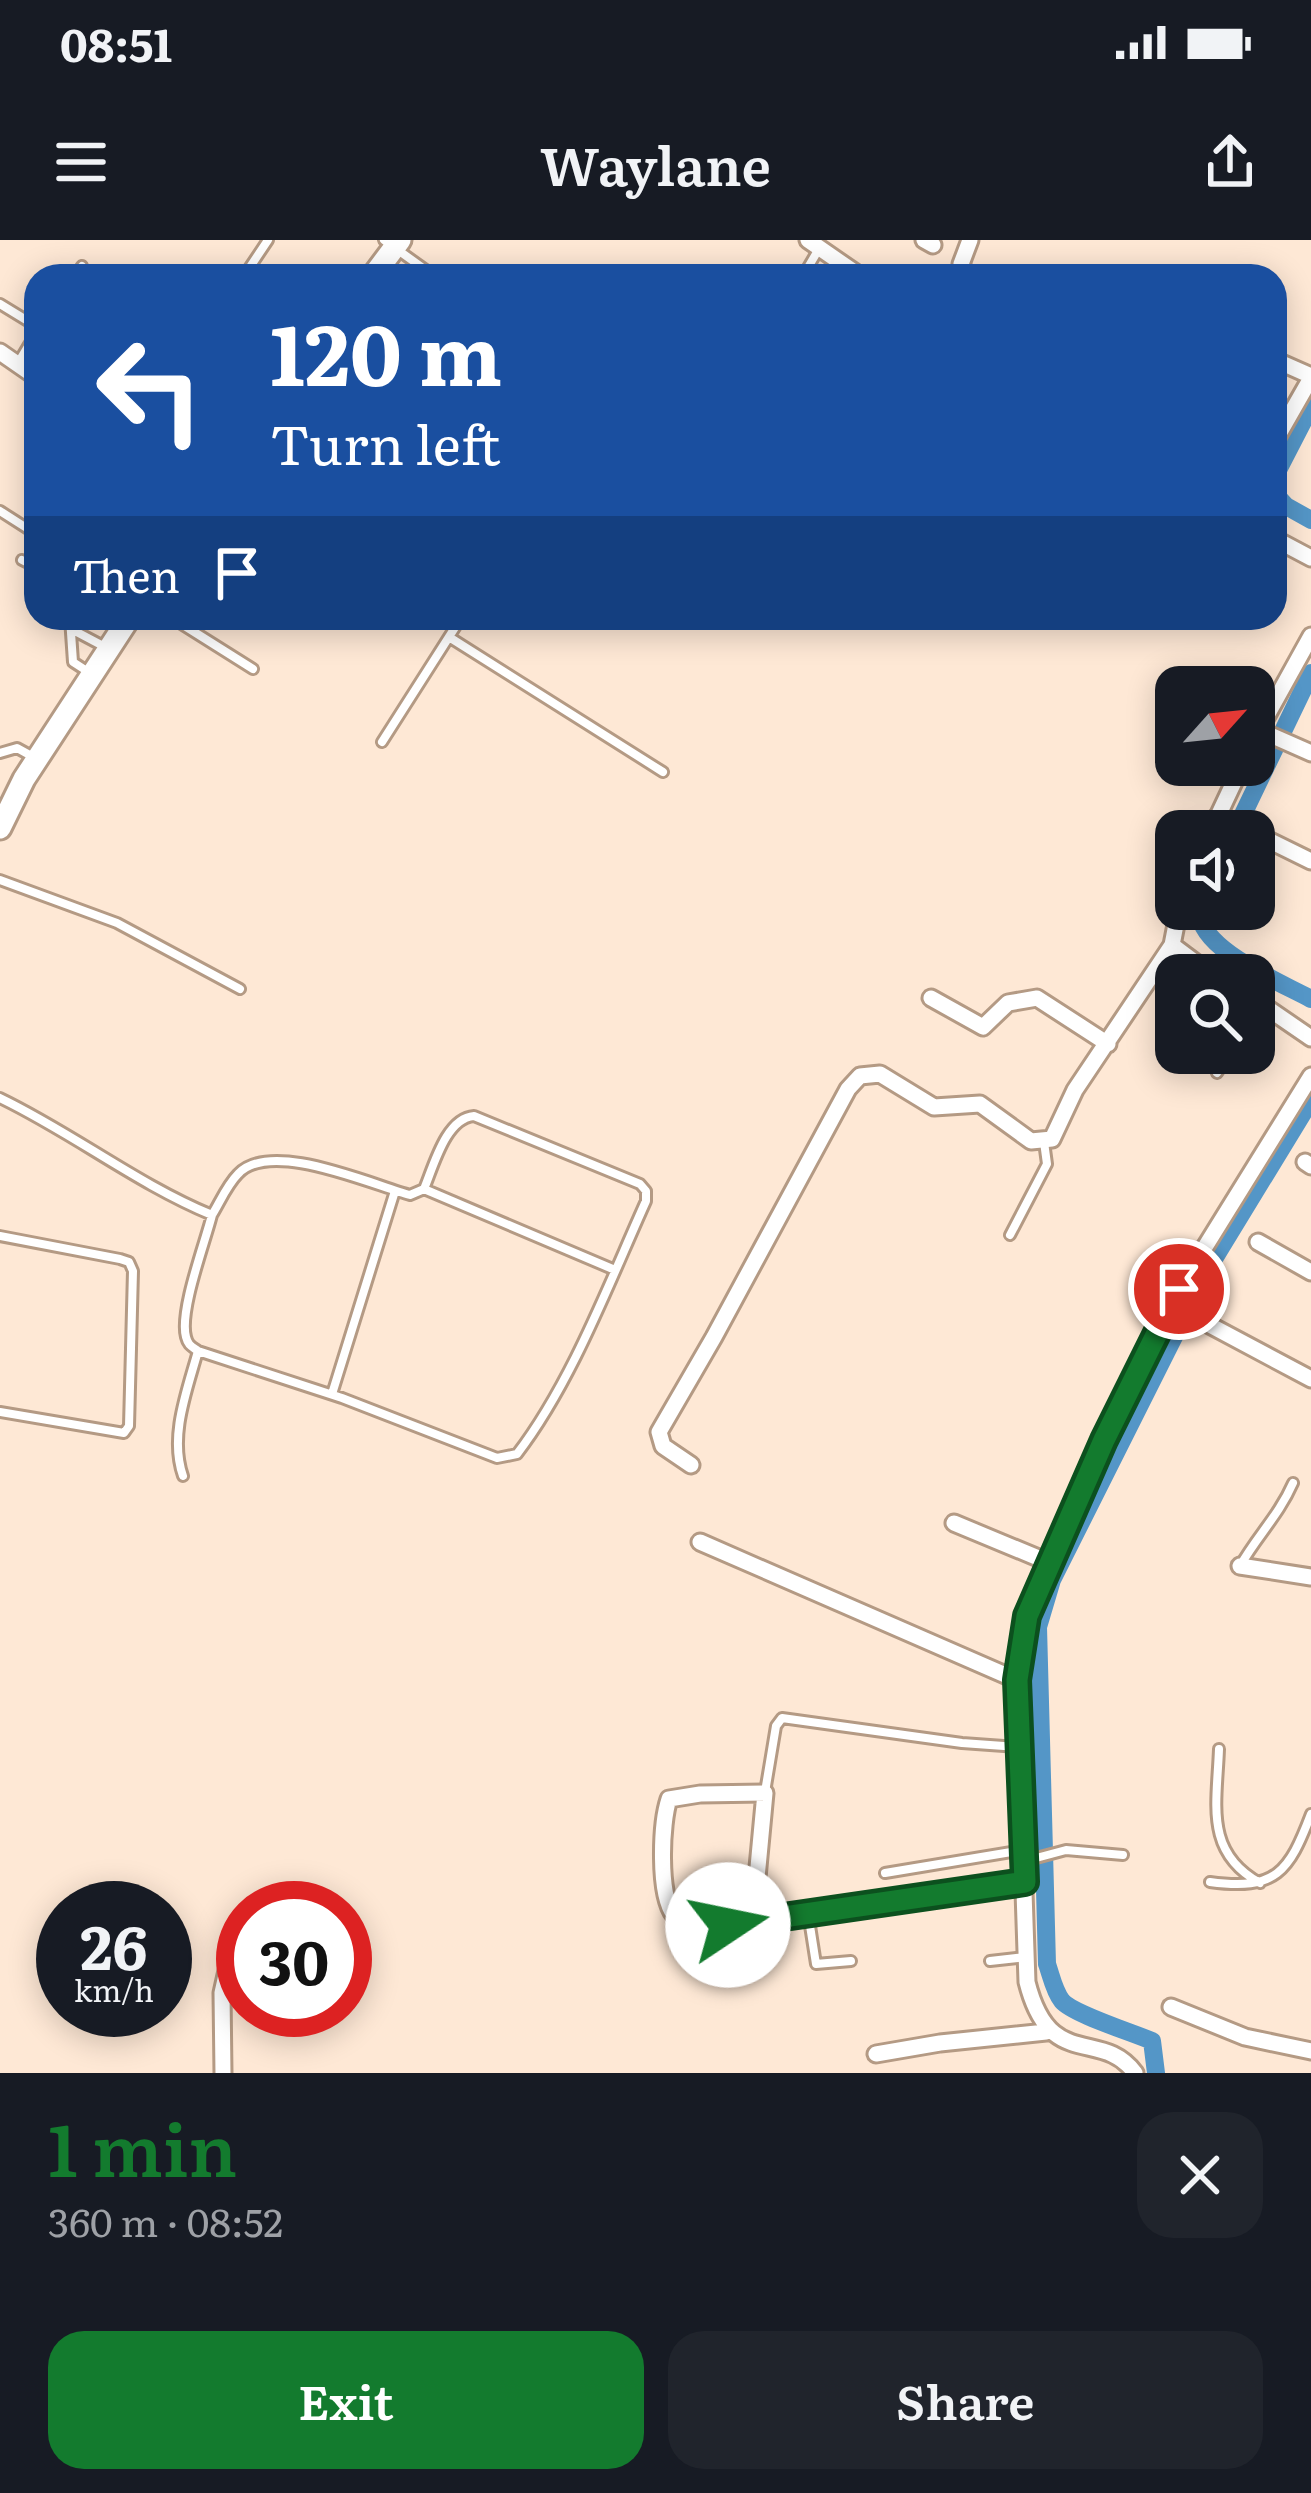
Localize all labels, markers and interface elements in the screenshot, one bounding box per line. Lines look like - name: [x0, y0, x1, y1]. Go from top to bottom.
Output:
- text: 08:51: [60, 9, 172, 76]
- text: Waylane: [540, 122, 771, 203]
- icon: menu: [48, 129, 114, 195]
- icon: share: [1197, 129, 1263, 195]
- text: 120 m: [270, 287, 502, 412]
- icon: left: [72, 312, 228, 468]
- text: Turn left: [270, 401, 501, 482]
- text: Then: [72, 540, 180, 607]
- icon: arrive: [204, 540, 270, 606]
- north arrow: [1155, 666, 1275, 786]
- map controls: [1155, 666, 1275, 1074]
- button: sound: [1155, 810, 1275, 930]
- button: search: [1155, 954, 1275, 1074]
- pin: [1128, 1238, 1230, 1340]
- icon: arrive: [1146, 1256, 1212, 1322]
- position arrow: [665, 1862, 791, 1988]
- speed limit sign: 30: [216, 1881, 372, 2037]
- text: 26: [80, 1899, 148, 1988]
- text: km/h: [74, 1967, 154, 2011]
- text: 1 min: [48, 2092, 237, 2199]
- button: close: [1137, 2112, 1263, 2238]
- text: 360 m · 08:52: [48, 2191, 283, 2249]
- button: Exit: [48, 2331, 644, 2469]
- button: Share: [668, 2331, 1263, 2469]

